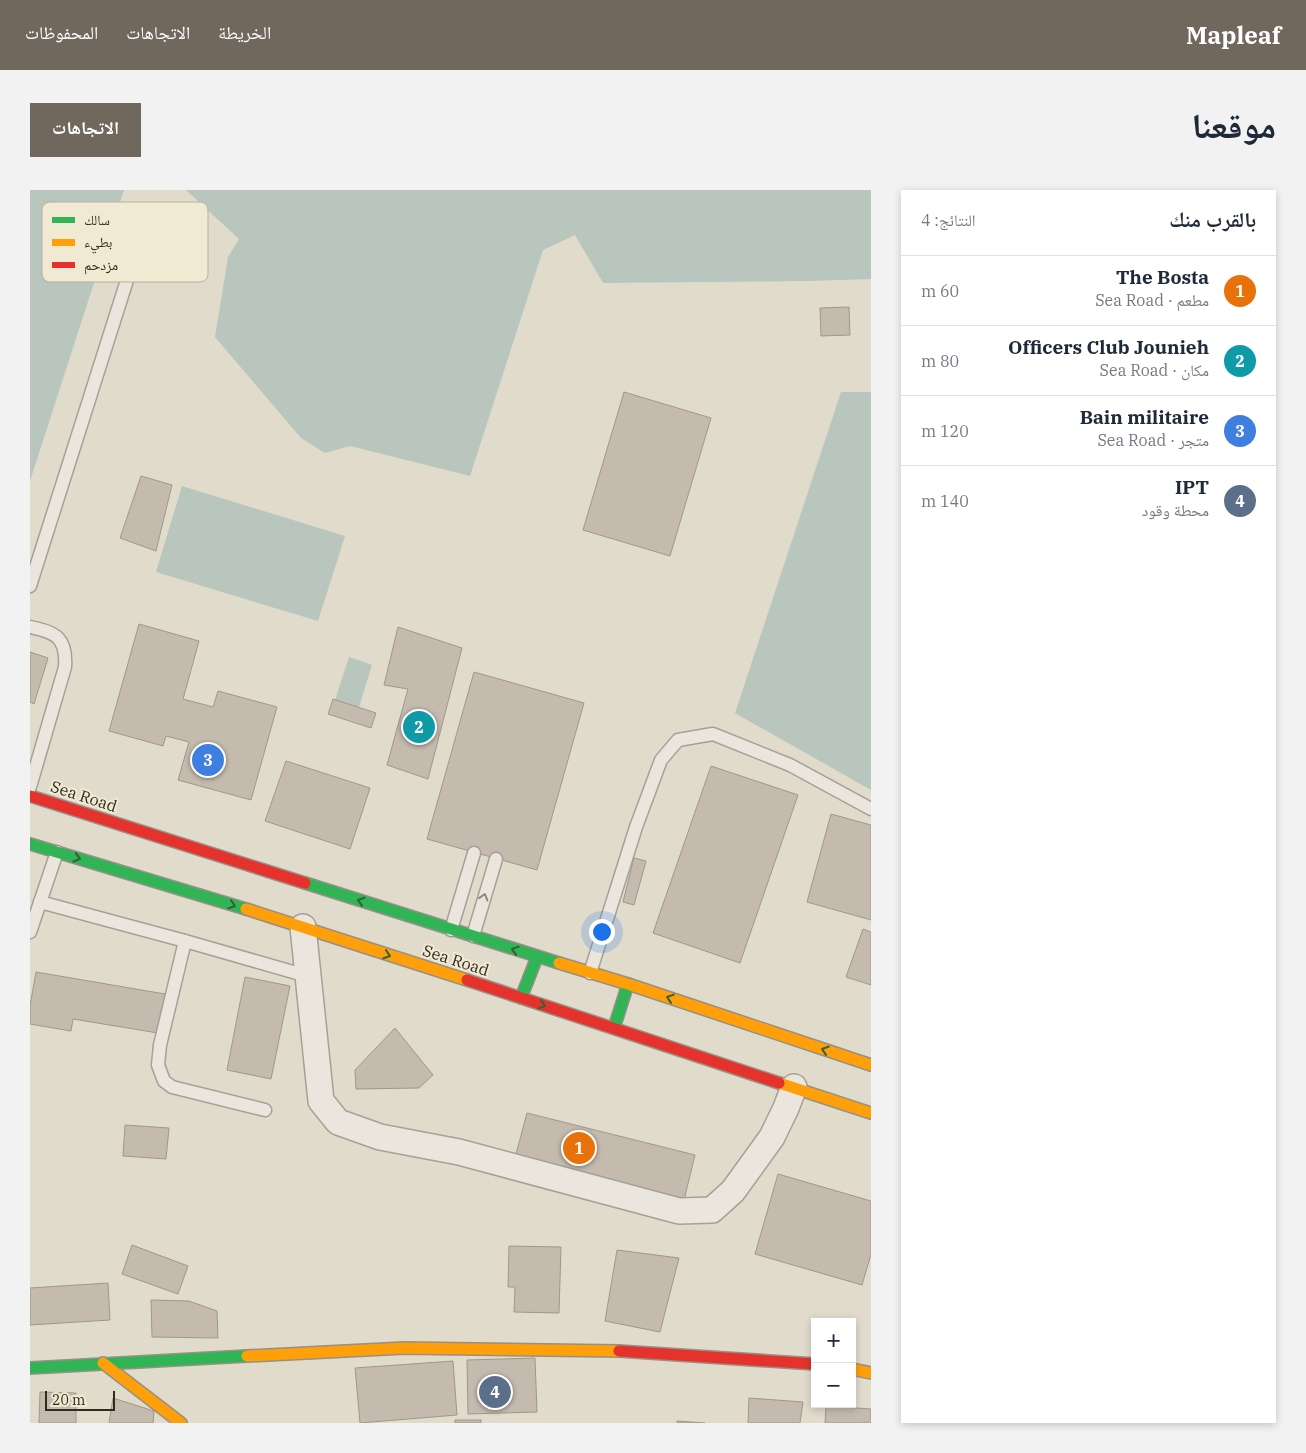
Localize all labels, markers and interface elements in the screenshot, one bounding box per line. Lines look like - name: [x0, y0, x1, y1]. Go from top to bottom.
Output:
- text: Mapleaf: [1186, 19, 1281, 51]
- text: المحفوظات: [25, 21, 98, 44]
- text: الاتجاهات: [126, 21, 190, 44]
- text: الخريطة: [218, 21, 271, 44]
- text: موقعنا: [1191, 102, 1276, 148]
- button: الاتجاهات: [30, 103, 141, 157]
- legend: [42, 202, 208, 282]
- text: بالقرب منك: [1169, 205, 1256, 233]
- text: النتائج: 4: [921, 210, 976, 230]
- text: سالك: [84, 211, 110, 229]
- text: بطيء: [84, 233, 113, 254]
- text: مزدحم: [84, 256, 118, 275]
- text: The Bosta: [1116, 265, 1209, 289]
- text: 60 m: [921, 281, 959, 301]
- text: 1: [1235, 281, 1245, 301]
- text: مطعم · Sea Road: [1095, 290, 1209, 310]
- text: Officers Club Jounieh: [1008, 335, 1209, 359]
- text: 80 m: [921, 351, 959, 371]
- text: 2: [1235, 351, 1245, 371]
- text: مكان · Sea Road: [1100, 360, 1209, 380]
- text: Bain militaire: [1080, 405, 1209, 429]
- text: 120 m: [921, 421, 969, 441]
- text: 3: [1235, 421, 1245, 441]
- text: متجر · Sea Road: [1097, 430, 1209, 450]
- text: IPT: [1175, 475, 1209, 499]
- text: 140 m: [921, 491, 969, 511]
- text: 4: [1235, 491, 1245, 511]
- text: محطة وقود: [1142, 500, 1209, 520]
- pin: 2: [403, 708, 435, 746]
- pin: 3: [192, 741, 224, 779]
- street label: Sea Road: [48, 776, 120, 816]
- one-way arrow: [72, 852, 80, 862]
- one-way arrow: [479, 894, 489, 902]
- one-way arrow: [357, 896, 365, 906]
- one-way arrow: [228, 899, 236, 909]
- your location: [589, 919, 615, 945]
- street label: Sea Road: [420, 940, 492, 980]
- one-way arrow: [512, 946, 520, 956]
- one-way arrow: [382, 949, 391, 959]
- one-way arrow: [667, 994, 675, 1004]
- one-way arrow: [537, 999, 545, 1009]
- one-way arrow: [821, 1045, 829, 1055]
- pin: 1: [563, 1129, 595, 1167]
- map controls: [811, 1318, 856, 1408]
- button: +: [811, 1318, 856, 1363]
- button: −: [811, 1363, 856, 1408]
- pin: 4: [479, 1373, 511, 1411]
- scale bar: [45, 1388, 115, 1411]
- text: 20 m: [52, 1391, 85, 1409]

